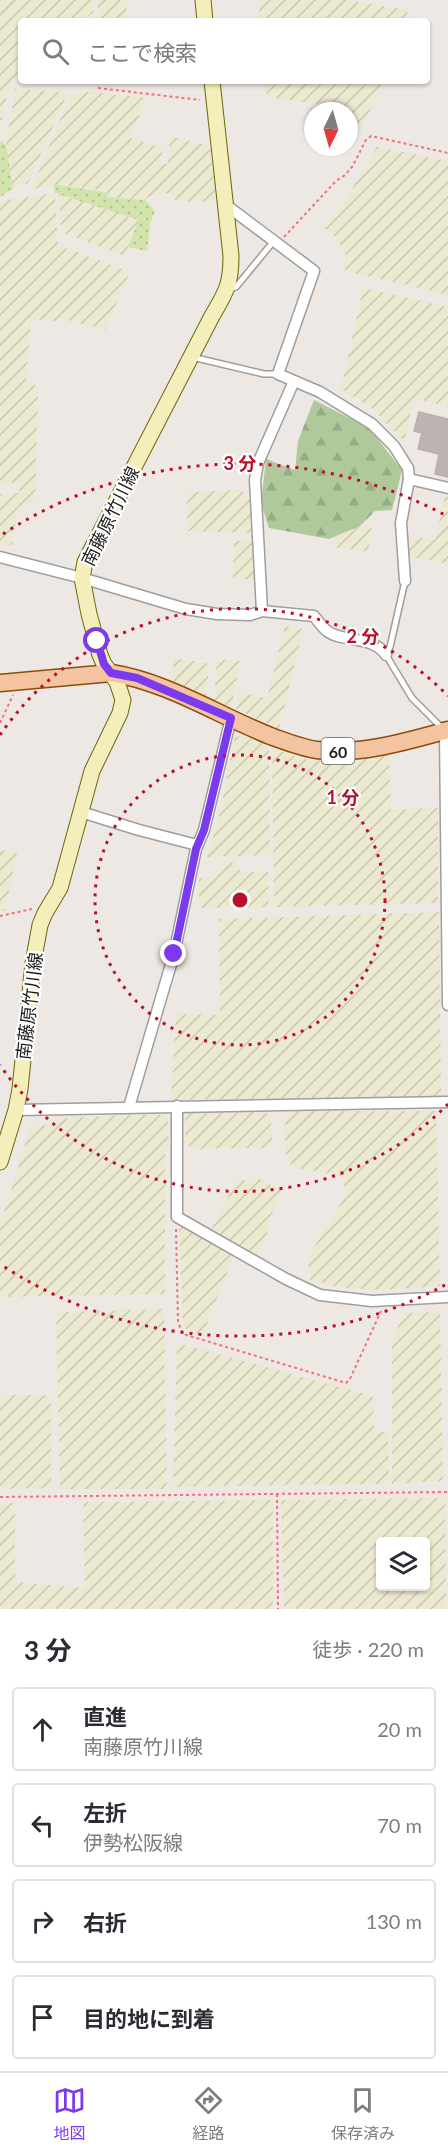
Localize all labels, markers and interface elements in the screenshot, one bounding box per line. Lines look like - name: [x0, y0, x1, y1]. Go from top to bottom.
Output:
- search box: [18, 18, 430, 84]
- icon: search: [39, 35, 72, 68]
- text: ここで検索: [87, 39, 197, 66]
- north arrow: [304, 102, 358, 156]
- text: 3 分: [224, 452, 256, 474]
- street label: 南藤原竹川線: [76, 463, 144, 569]
- text: 2 分: [347, 625, 379, 647]
- route start: [83, 627, 109, 653]
- road number: 60: [322, 738, 354, 764]
- text: 1 分: [327, 786, 359, 808]
- centre of rings: [230, 890, 250, 910]
- route end: [160, 940, 186, 966]
- street label: 南藤原竹川線: [12, 951, 46, 1061]
- map controls: [376, 1537, 430, 1591]
- button: layers: [376, 1537, 430, 1591]
- text: 3 分: [24, 1634, 71, 1666]
- text: 徒歩 · 220 m: [312, 1637, 424, 1661]
- text: 直進: [83, 1703, 127, 1730]
- icon: ahead: [26, 1713, 59, 1746]
- text: 20 m: [377, 1717, 422, 1741]
- text: 南藤原竹川線: [83, 1734, 203, 1758]
- text: 左折: [83, 1799, 127, 1826]
- icon: left: [26, 1809, 59, 1842]
- text: 70 m: [377, 1813, 422, 1837]
- text: 伊勢松阪線: [83, 1830, 183, 1854]
- icon: right: [26, 1905, 59, 1938]
- text: 右折: [83, 1909, 127, 1936]
- text: 130 m: [366, 1909, 422, 1933]
- icon: arrive: [26, 2001, 59, 2034]
- text: 目的地に到着: [83, 2005, 215, 2032]
- tab: 地図: [53, 2084, 86, 2144]
- tab: 経路: [192, 2084, 225, 2144]
- tab: 保存済み: [331, 2084, 395, 2144]

